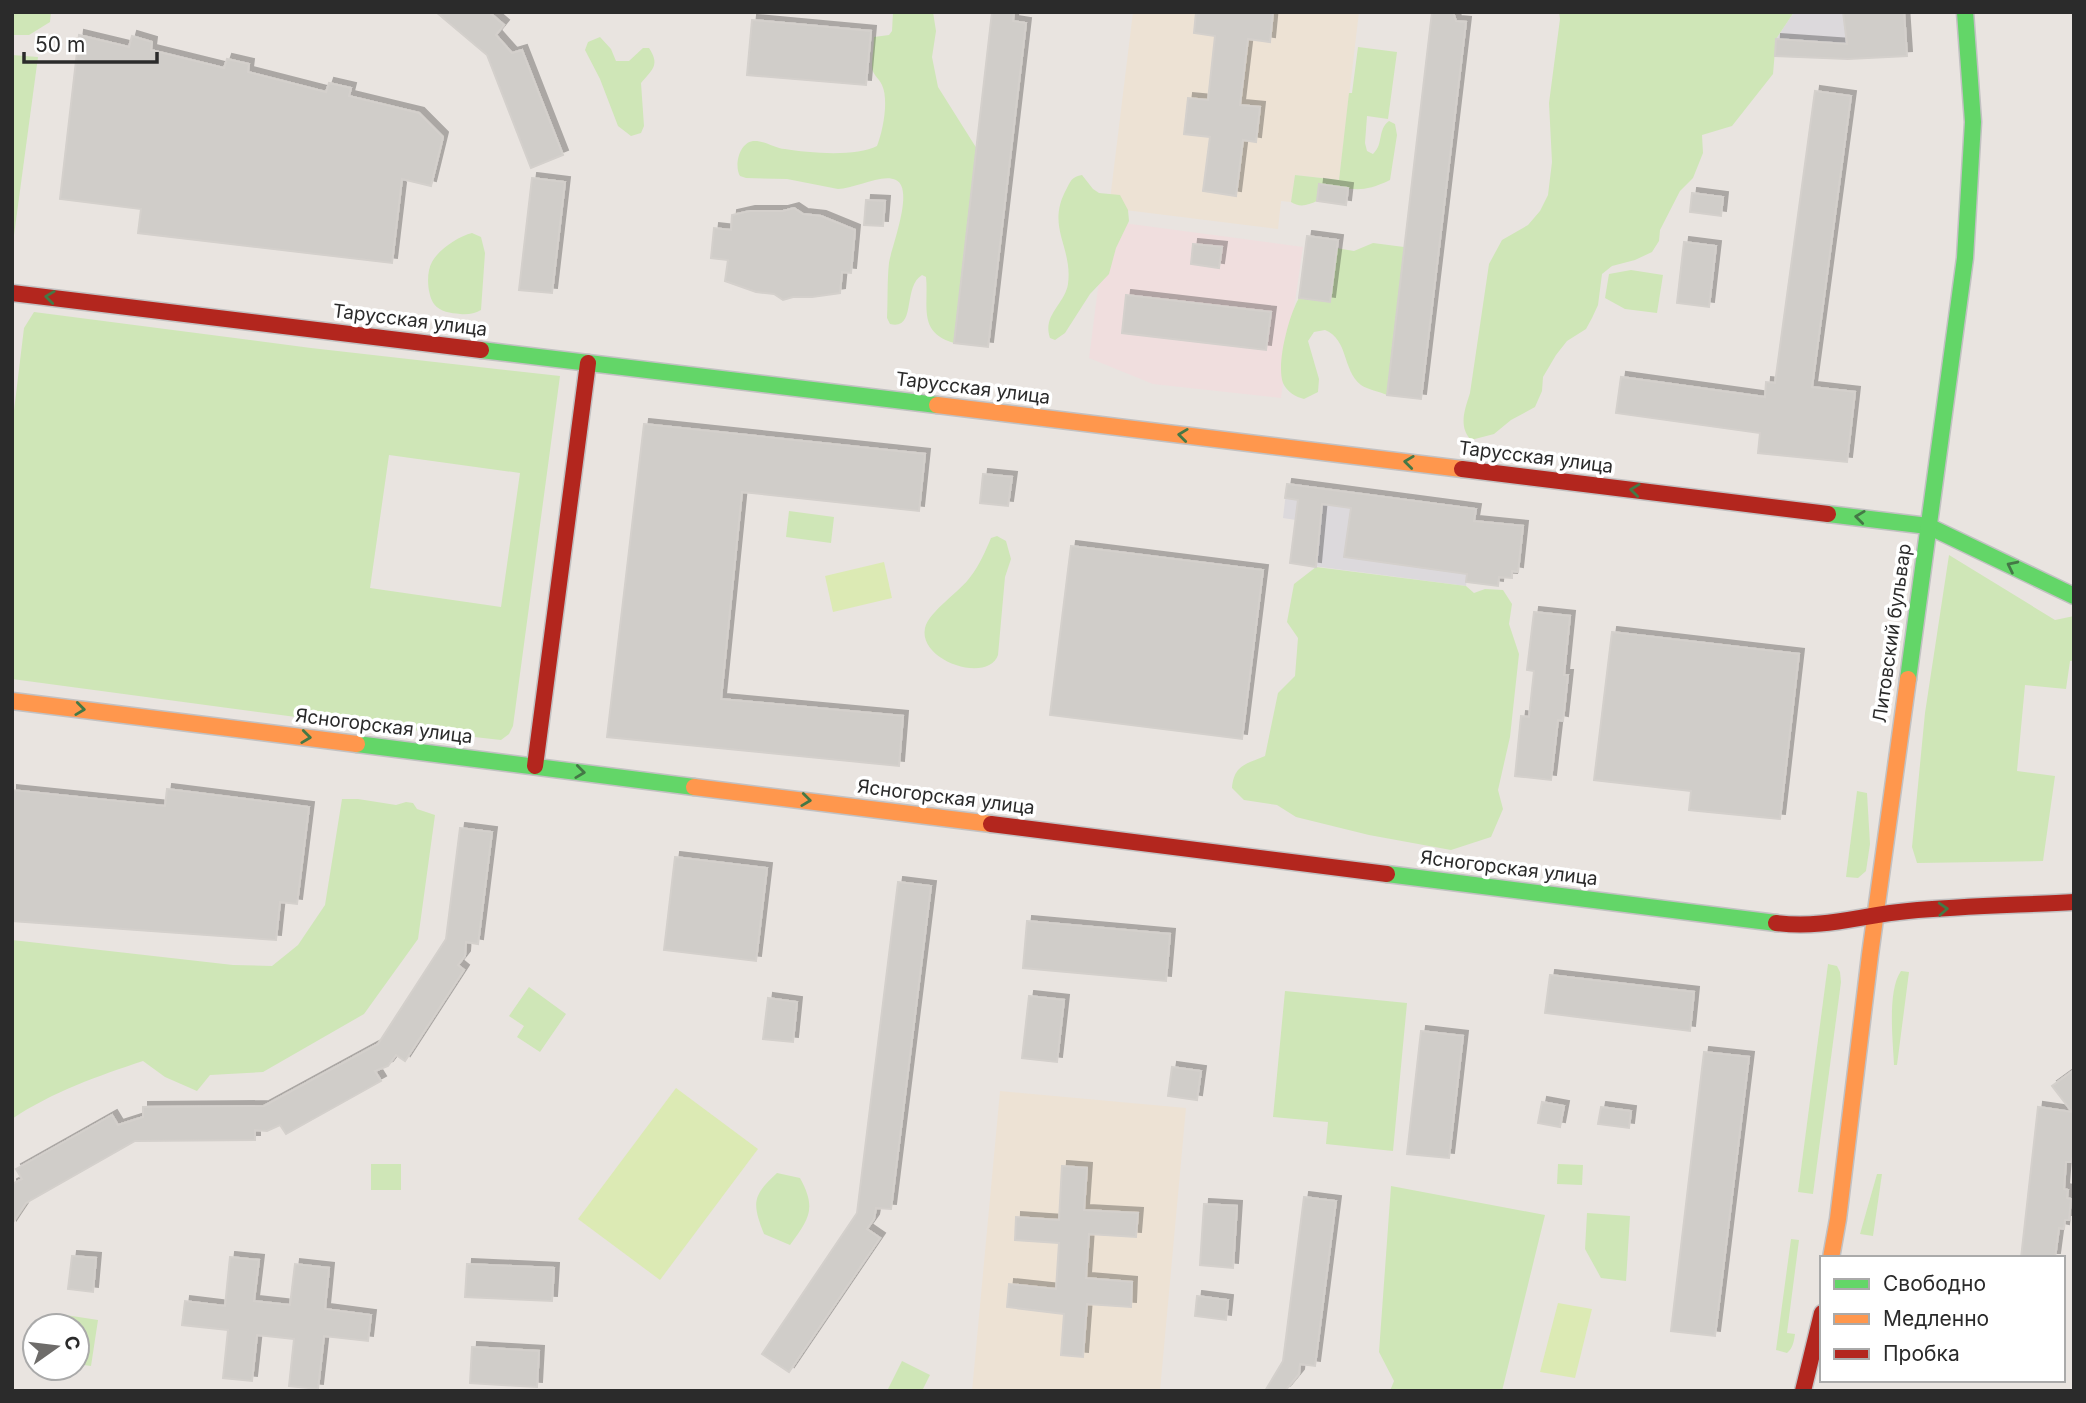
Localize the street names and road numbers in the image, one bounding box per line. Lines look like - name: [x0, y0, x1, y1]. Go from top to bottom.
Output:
- street label: Тарусская улица: [331, 299, 489, 341]
- street label: Тарусская улица: [894, 367, 1052, 409]
- street label: Тарусская улица: [1457, 436, 1615, 478]
- street label: Литовский бульвар: [1868, 542, 1916, 724]
- street label: Ясногорская улица: [294, 704, 474, 748]
- street label: Ясногорская улица: [856, 775, 1036, 819]
- street label: Ясногорская улица: [1419, 846, 1599, 890]

